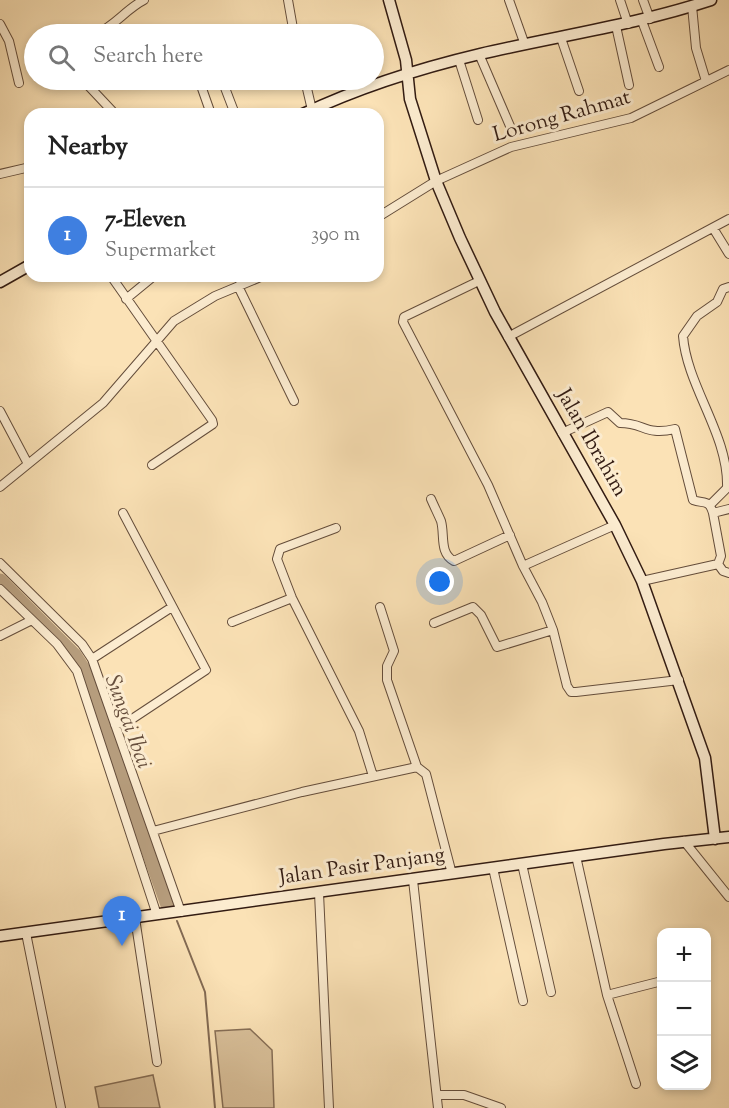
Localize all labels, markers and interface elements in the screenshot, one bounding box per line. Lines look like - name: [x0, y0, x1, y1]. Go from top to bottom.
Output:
- search box: [24, 24, 384, 90]
- icon: search: [45, 41, 78, 74]
- text: Search here: [93, 41, 203, 73]
- street label: Lorong Rahmat: [490, 83, 634, 151]
- text: Nearby: [48, 129, 128, 166]
- text: 7-Eleven: [105, 205, 186, 237]
- text: 1: [64, 221, 71, 250]
- text: 390 m: [311, 221, 360, 250]
- text: Supermarket: [105, 237, 216, 266]
- street label: Jalan Ibrahim: [547, 383, 634, 503]
- your location: [425, 567, 454, 596]
- water label: Sungai Ibai: [95, 671, 159, 773]
- street label: Jalan Pasir Panjang: [276, 841, 447, 894]
- pin: 1: [102, 896, 142, 946]
- map controls: [657, 928, 711, 1090]
- button: +: [657, 928, 711, 982]
- button: −: [657, 982, 711, 1036]
- button: layers: [657, 1036, 711, 1090]

